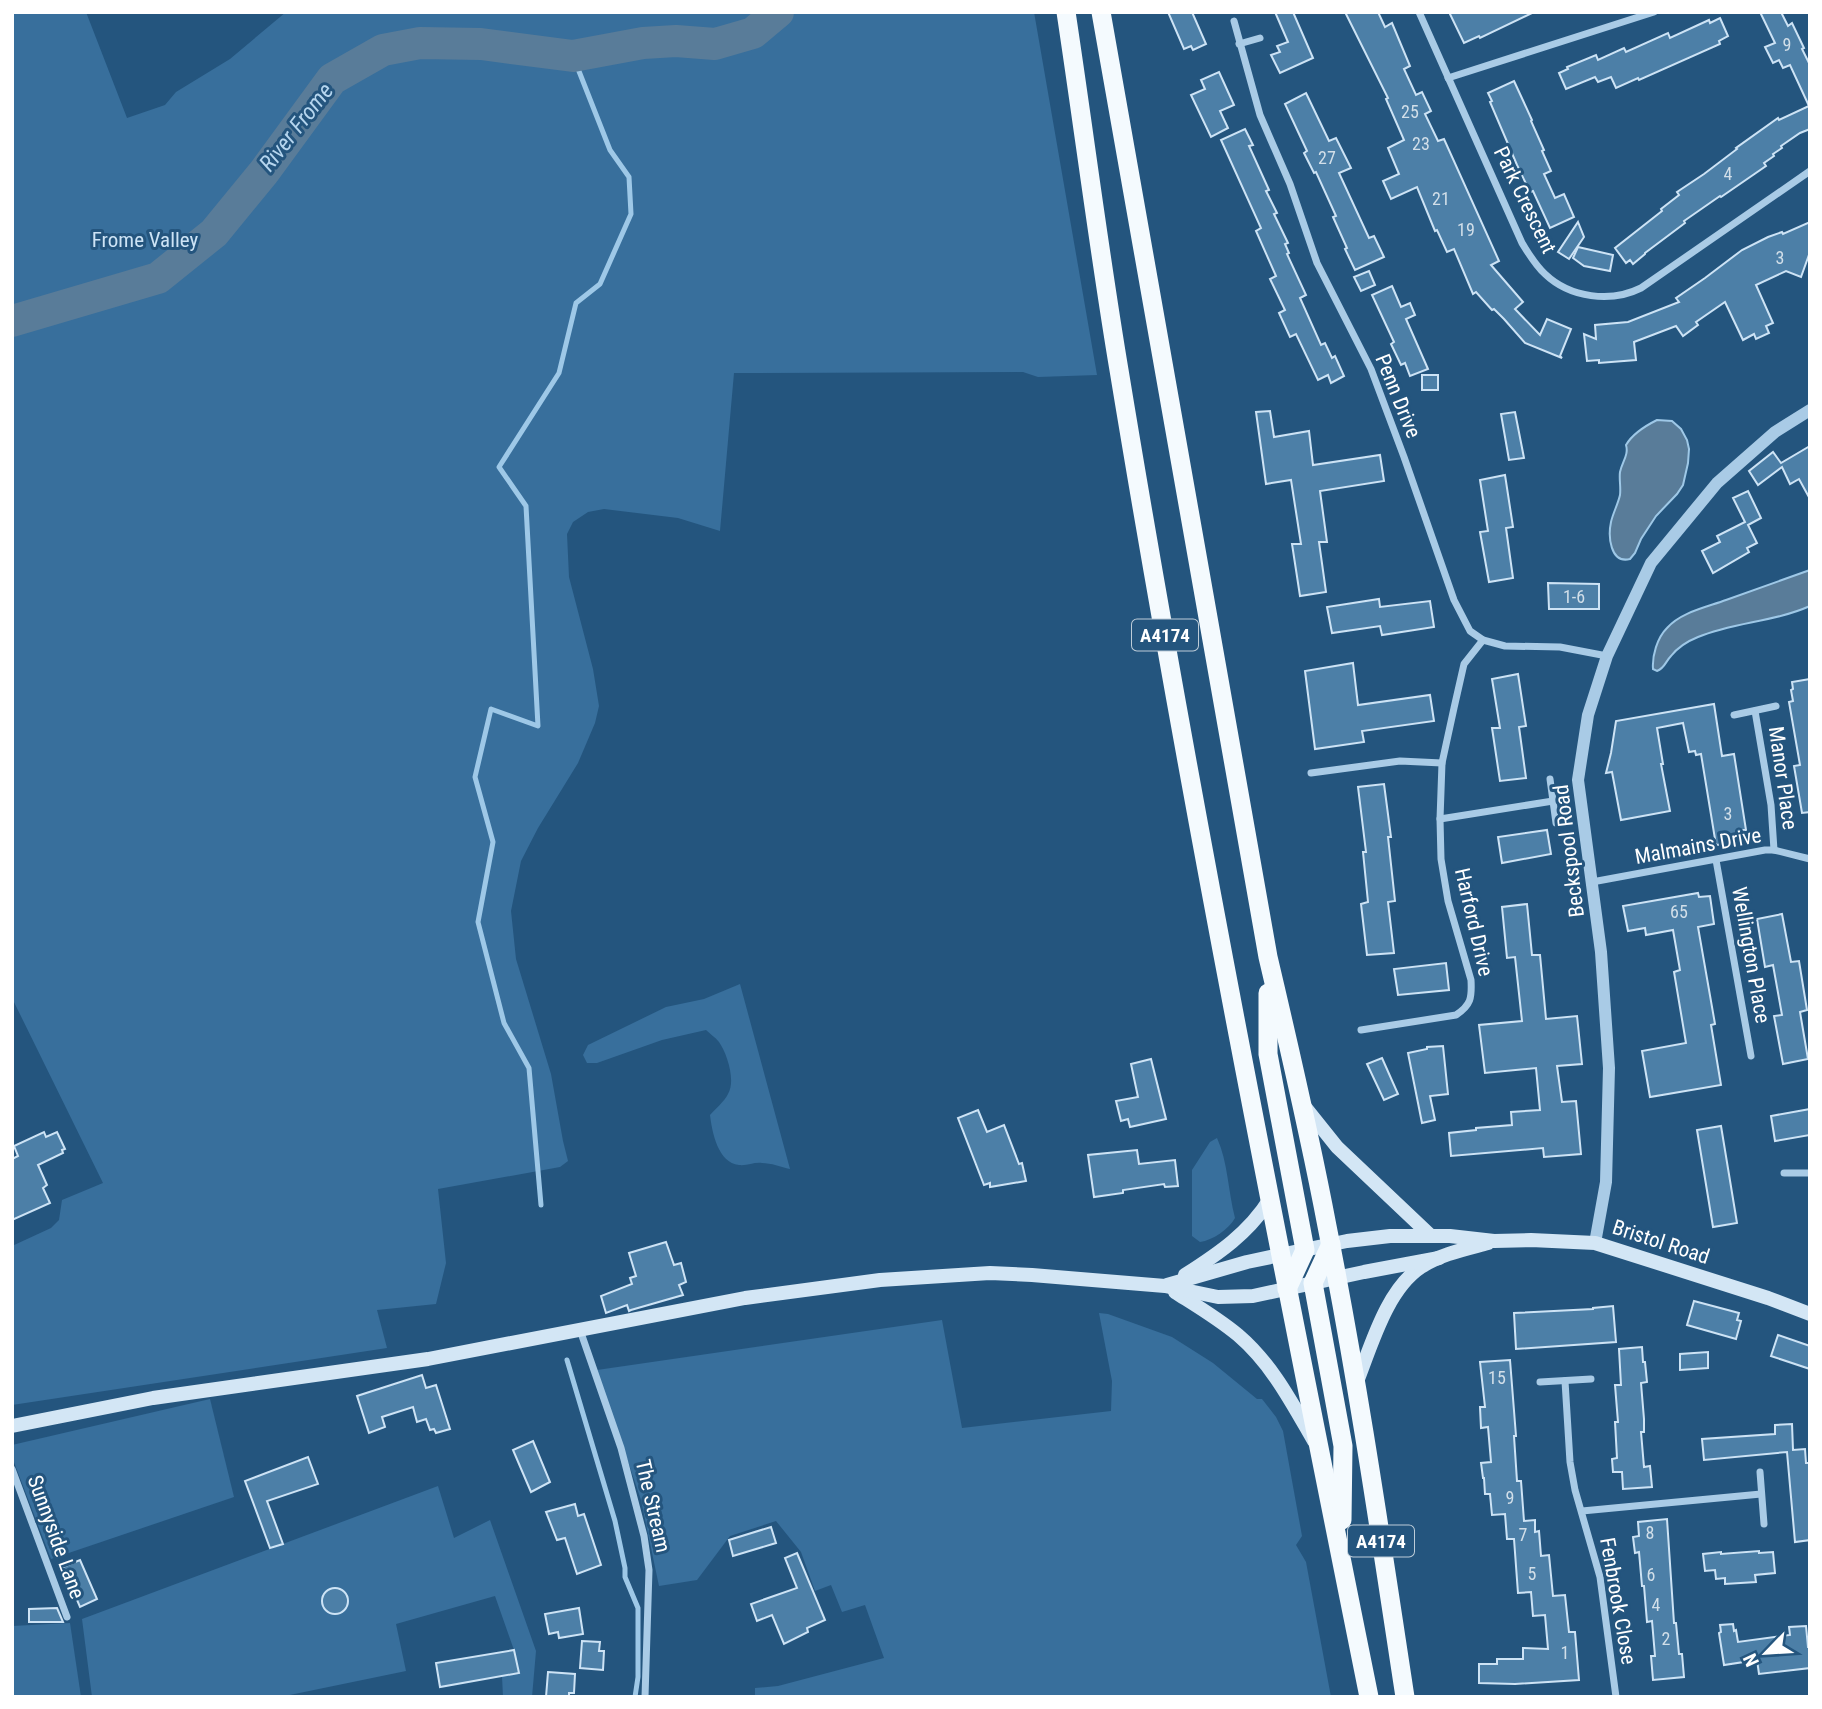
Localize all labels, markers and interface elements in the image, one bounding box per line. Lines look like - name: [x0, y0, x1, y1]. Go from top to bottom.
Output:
- house number: 9: [1783, 34, 1791, 55]
- water label: River Frome: [254, 78, 339, 177]
- house number: 25: [1401, 101, 1419, 122]
- house number: 23: [1412, 133, 1430, 154]
- street label: Park Crescent: [1489, 143, 1561, 257]
- house number: 27: [1318, 147, 1336, 168]
- house number: 4: [1724, 163, 1733, 184]
- house number: 21: [1432, 188, 1450, 209]
- house number: 19: [1457, 219, 1475, 240]
- park label: Frome Valley: [92, 228, 199, 252]
- house number: 3: [1776, 247, 1784, 268]
- street label: Penn Drive: [1370, 351, 1426, 442]
- house number: 1-6: [1563, 586, 1585, 607]
- road number: A4174: [1132, 620, 1198, 650]
- street label: Manor Place: [1764, 725, 1802, 831]
- street label: Beckspool Road: [1549, 783, 1589, 919]
- house number: 3: [1724, 803, 1732, 824]
- street label: Malmains Drive: [1633, 823, 1763, 869]
- street label: Harford Drive: [1450, 866, 1498, 979]
- street label: Wellington Place: [1727, 885, 1775, 1025]
- house number: 65: [1670, 901, 1688, 922]
- street label: Bristol Road: [1609, 1215, 1713, 1269]
- house number: 15: [1488, 1367, 1506, 1388]
- street label: The Stream: [631, 1457, 675, 1555]
- street label: Sunnyside Lane: [23, 1472, 90, 1602]
- house number: 9: [1506, 1487, 1514, 1508]
- house number: 8: [1646, 1522, 1654, 1543]
- house number: 7: [1519, 1524, 1528, 1545]
- road number: A4174: [1348, 1526, 1414, 1556]
- street label: Fenbrook Close: [1595, 1536, 1641, 1667]
- house number: 5: [1528, 1563, 1537, 1584]
- house number: 6: [1647, 1564, 1655, 1585]
- house number: 4: [1652, 1594, 1661, 1615]
- north arrow: [1731, 1618, 1801, 1688]
- house number: 2: [1662, 1628, 1671, 1649]
- house number: 1: [1561, 1642, 1569, 1663]
- text: N: [1738, 1650, 1764, 1670]

